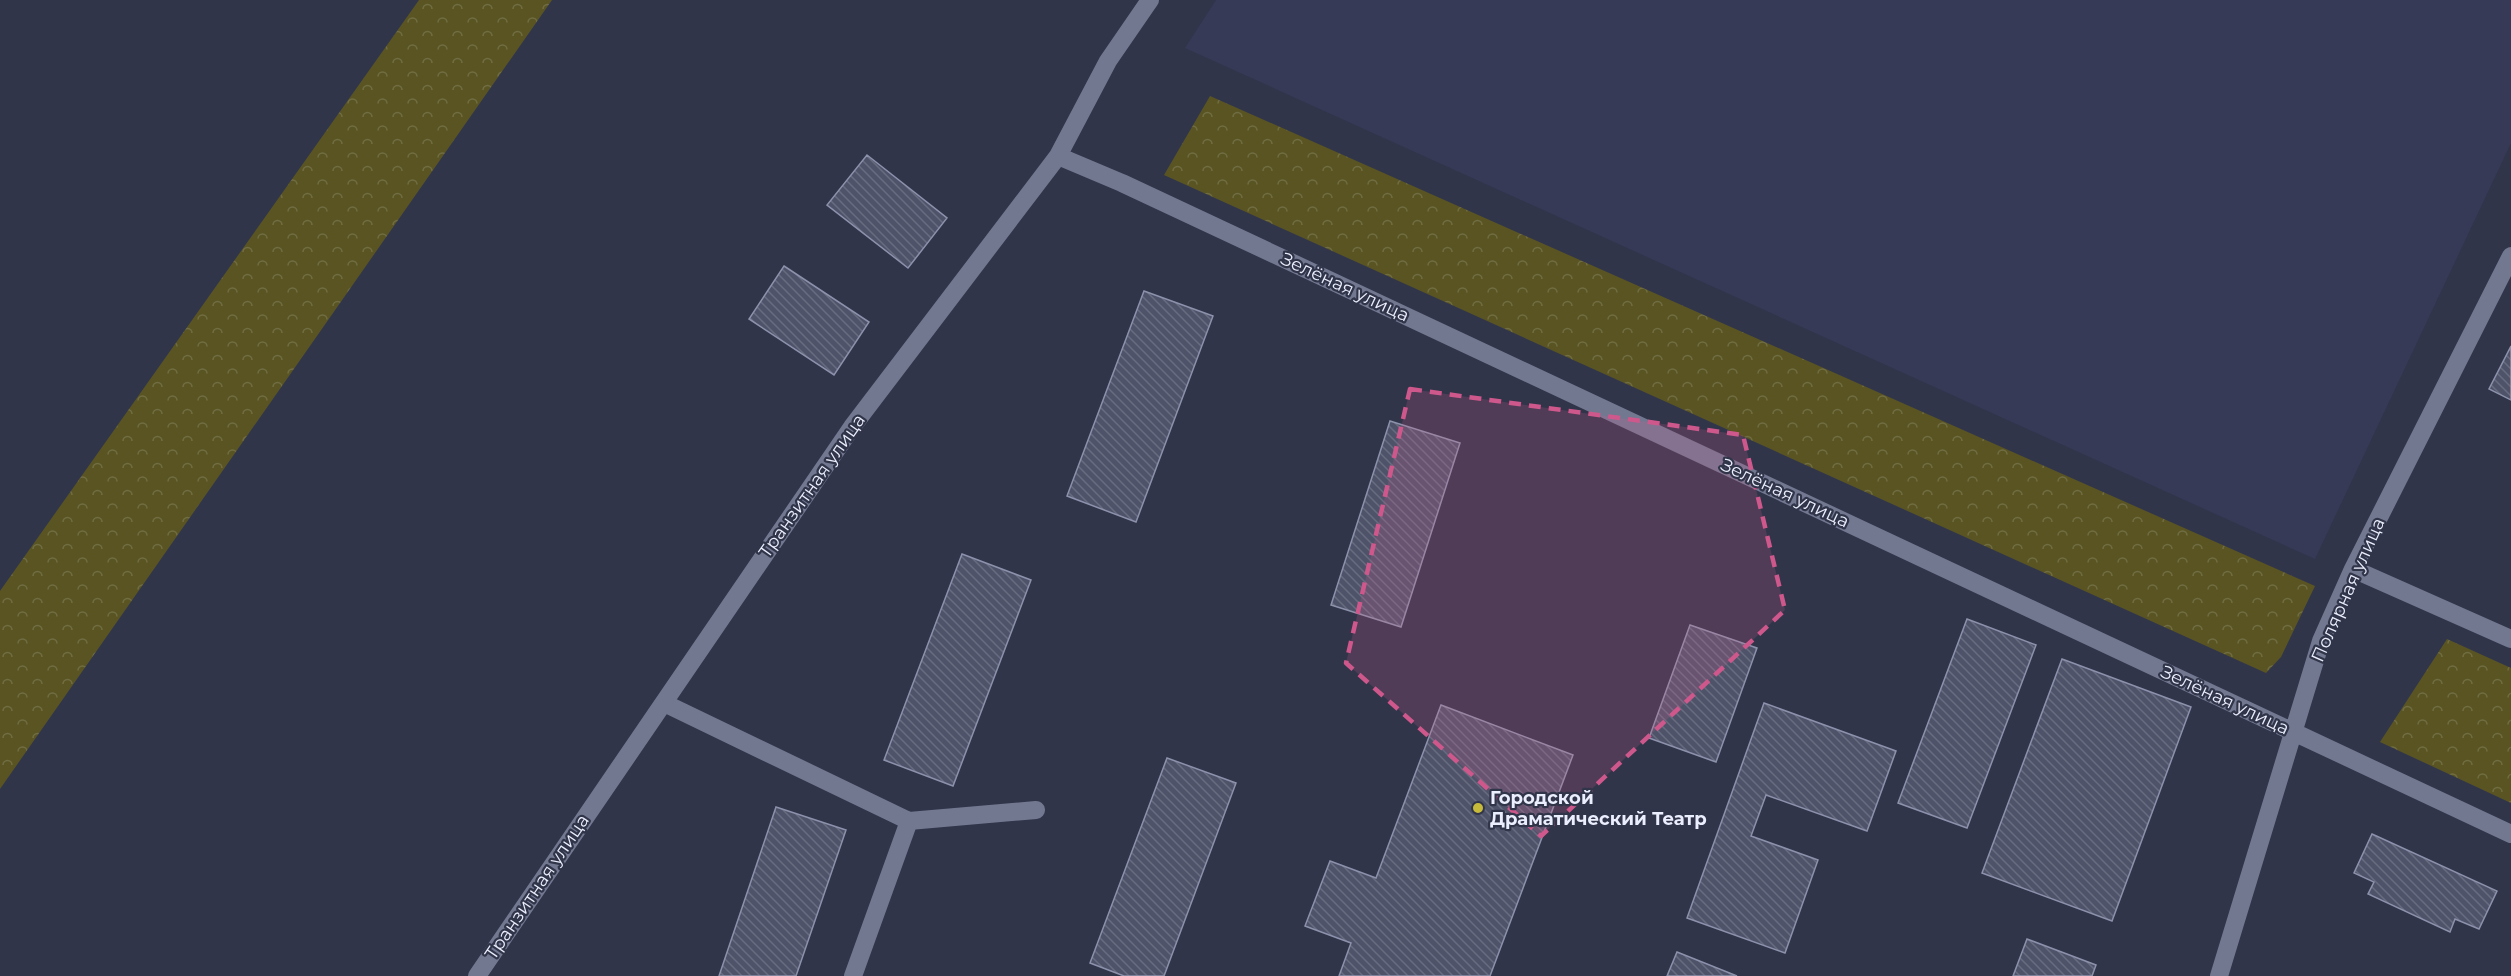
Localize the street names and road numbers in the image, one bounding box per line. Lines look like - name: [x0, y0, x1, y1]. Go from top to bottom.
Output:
- street label: Зелёная улица: [1277, 248, 1413, 326]
- street label: Транзитная улица: [754, 410, 870, 562]
- street label: Зелёная улица: [1717, 454, 1853, 532]
- street label: Полярная улица: [2306, 515, 2390, 665]
- street label: Зелёная улица: [2157, 661, 2293, 739]
- street label: Транзитная улица: [480, 810, 594, 964]

